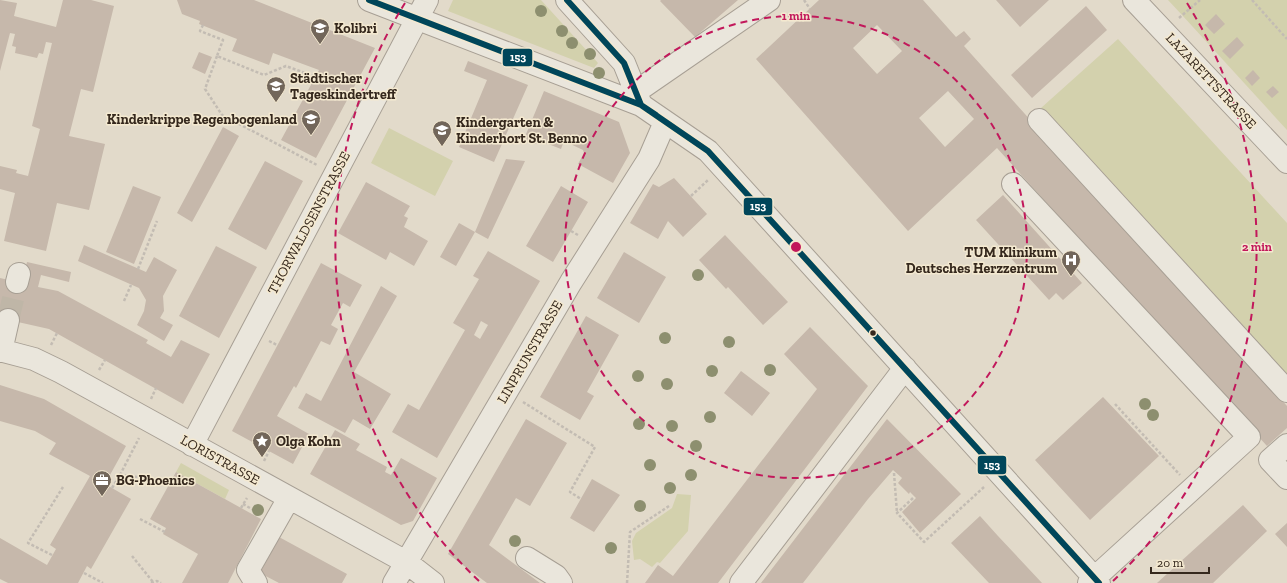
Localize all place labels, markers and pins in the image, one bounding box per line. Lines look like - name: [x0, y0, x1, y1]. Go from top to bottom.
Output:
- school or university icon: Kolibri: [309, 17, 331, 45]
- place label: Kolibri: [334, 20, 377, 37]
- place label: Städtischer Tageskindertreff: [290, 70, 398, 103]
- school or university icon: Städtischer Tageskindertreff: [265, 75, 287, 103]
- school or university icon: Kinderkrippe Regenbogenland: [300, 108, 322, 136]
- place label: Kinderkrippe Regenbogenland: [107, 111, 297, 128]
- place label: Kindergarten & Kinderhort St. Benno: [456, 114, 588, 147]
- school or university icon: Kindergarten & Kinderhort St. Benno: [431, 119, 453, 147]
- centre of rings: [789, 240, 803, 254]
- place label: TUM Klinikum Deutsches Herzzentrum: [906, 244, 1058, 277]
- hospital icon: TUM Klinikum Deutsches Herzzentrum: [1060, 249, 1082, 277]
- unlabelled marker: [868, 328, 878, 338]
- place icon: Olga Kohn: [251, 430, 273, 458]
- place label: Olga Kohn: [276, 433, 341, 450]
- office icon: BG-Phoenics: [91, 469, 113, 497]
- place label: BG-Phoenics: [116, 472, 195, 489]

